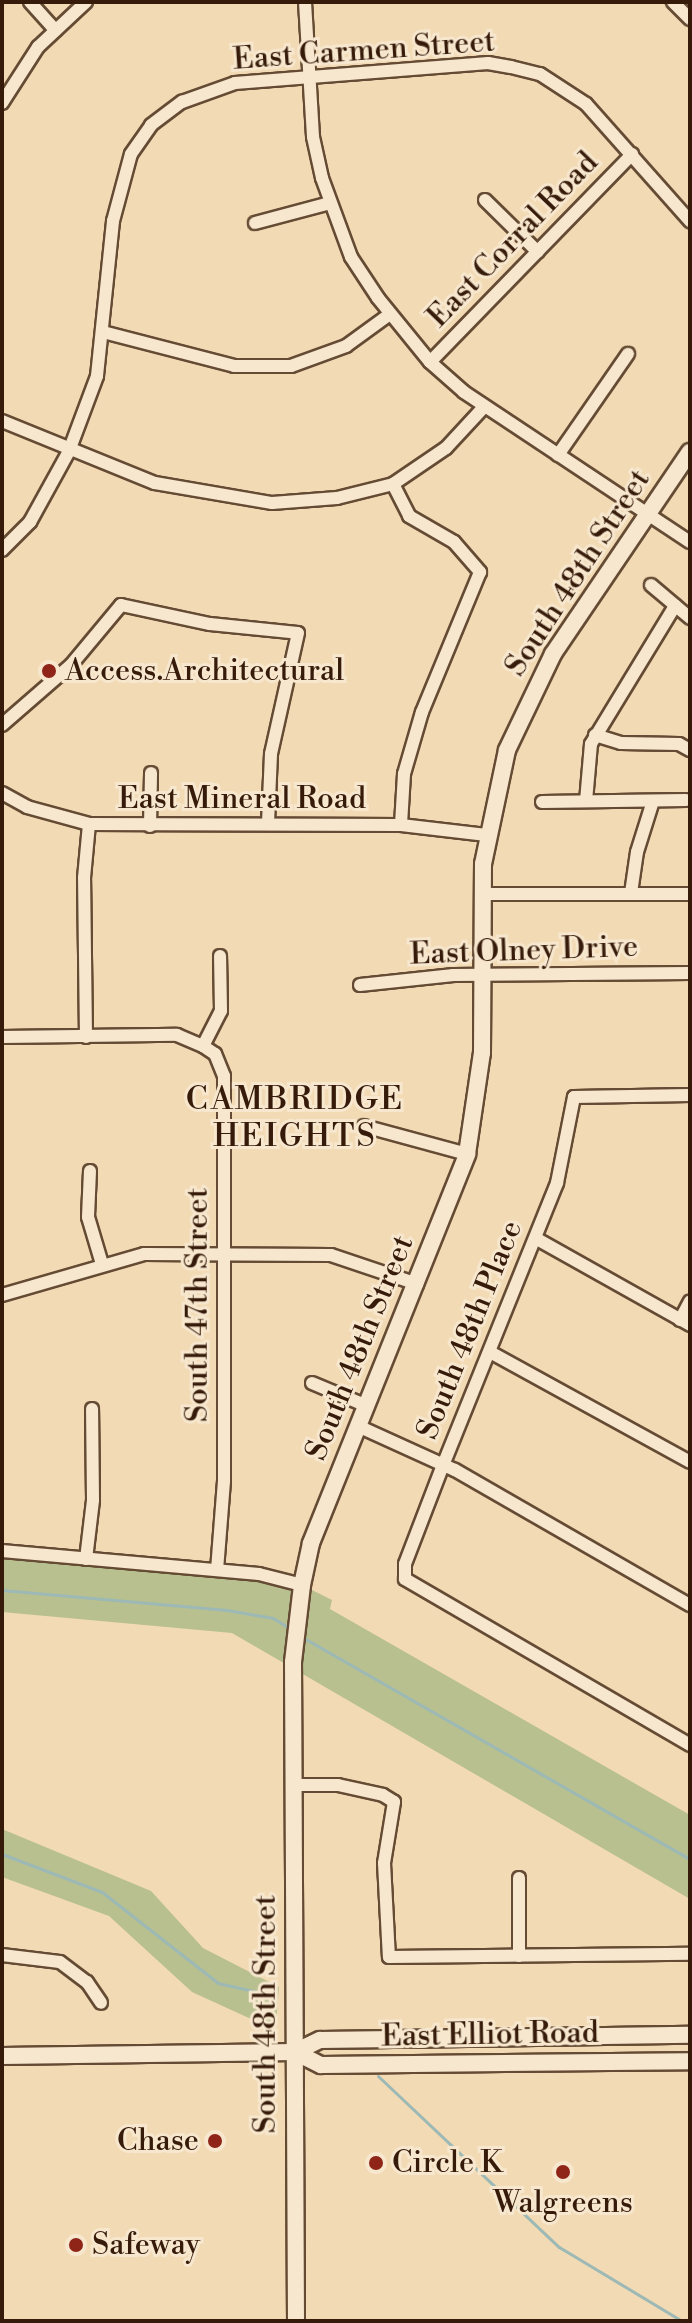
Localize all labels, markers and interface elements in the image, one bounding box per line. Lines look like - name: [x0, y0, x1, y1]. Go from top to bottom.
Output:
- street label: East Carmen Street: [232, 24, 496, 78]
- street label: East Corral Road: [420, 145, 606, 335]
- street label: South 48th Street: [498, 463, 658, 683]
- place label: Access.Architectural: [65, 653, 344, 689]
- marker: Access.Architectural: [40, 662, 58, 680]
- street label: East Mineral Road: [118, 781, 366, 817]
- street label: East Olney Drive: [409, 929, 639, 973]
- district label: CAMBRIDGE HEIGHTS: [186, 1081, 404, 1156]
- street label: South 47th Street: [180, 1188, 216, 1422]
- street label: South 48th Place: [410, 1216, 530, 1444]
- street label: South 48th Street: [299, 1230, 421, 1466]
- street label: South 48th Street: [248, 1895, 284, 2133]
- street label: East Elliot Road: [381, 2015, 599, 2055]
- place label: Chase: [117, 2123, 199, 2159]
- marker: Chase: [206, 2132, 224, 2150]
- place label: Circle K: [392, 2145, 502, 2181]
- marker: Circle K: [367, 2154, 385, 2172]
- marker: Walgreens: [554, 2163, 572, 2181]
- place label: Walgreens: [493, 2185, 633, 2221]
- place label: Safeway: [92, 2227, 200, 2263]
- marker: Safeway: [67, 2236, 85, 2254]

